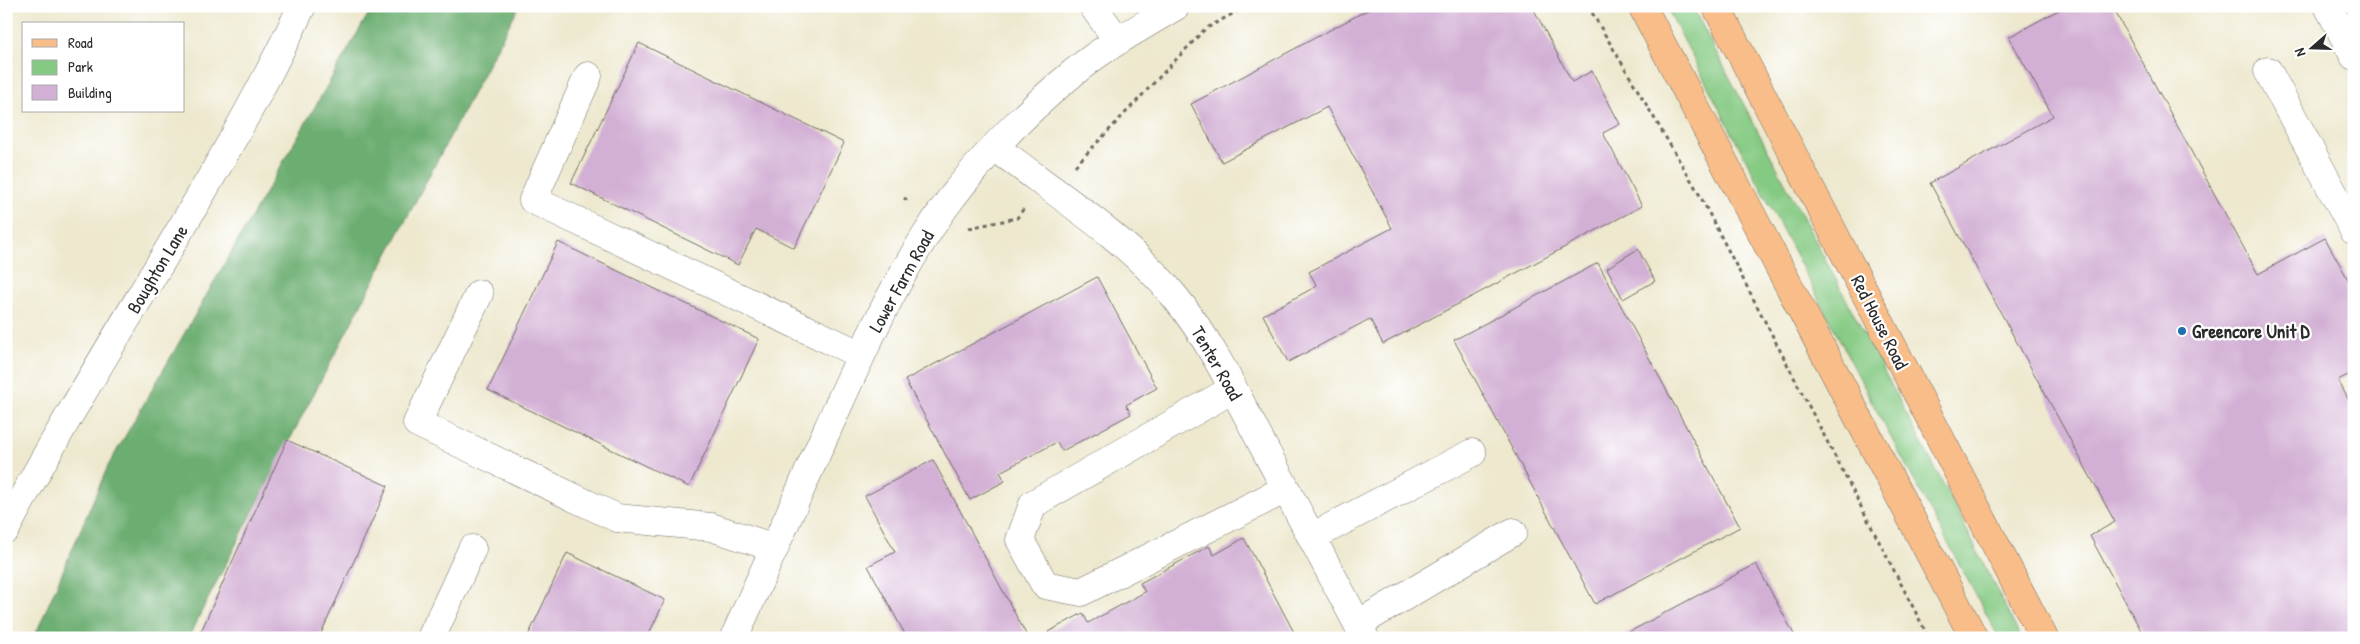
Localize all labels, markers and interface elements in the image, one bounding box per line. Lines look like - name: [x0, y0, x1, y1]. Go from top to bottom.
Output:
- legend: [22, 22, 185, 112]
- north arrow: [2288, 22, 2338, 72]
- text: Road: [68, 32, 93, 53]
- text: N: [2289, 45, 2310, 59]
- text: Park: [68, 56, 93, 77]
- text: Building: [68, 82, 112, 103]
- street label: Boughton Lane: [120, 219, 194, 318]
- street label: Lower Farm Road: [862, 225, 940, 337]
- street label: Red House Road: [1845, 270, 1915, 374]
- place label: Greencore Unit D: [2192, 318, 2311, 344]
- street label: Tenter Road: [1185, 321, 1249, 406]
- marker: Greencore Unit D: [2176, 325, 2188, 337]

